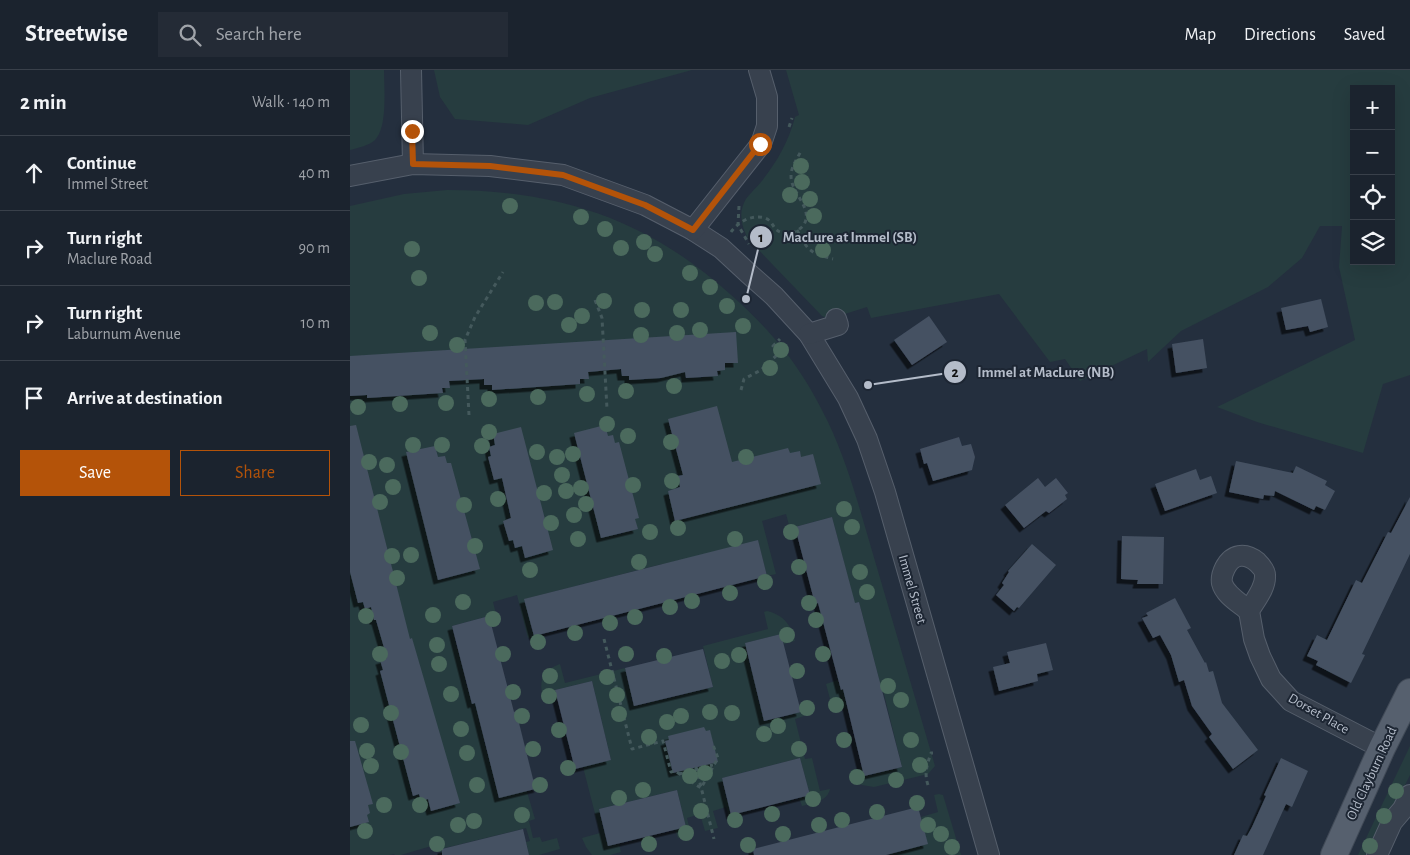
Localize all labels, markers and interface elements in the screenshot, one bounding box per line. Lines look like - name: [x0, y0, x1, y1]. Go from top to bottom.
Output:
- search box: [158, 12, 508, 57]
- icon: search: [176, 21, 204, 49]
- text: Streetwise: [25, 22, 128, 46]
- text: Search here: [216, 25, 302, 44]
- text: Map: [1185, 26, 1216, 44]
- text: Directions: [1244, 26, 1316, 44]
- text: Saved: [1344, 26, 1385, 44]
- map controls: [1350, 85, 1395, 265]
- button: +: [1350, 85, 1395, 130]
- text: 2 min: [20, 92, 67, 113]
- text: Walk · 140 m: [252, 94, 330, 110]
- route end: [401, 120, 424, 143]
- button: −: [1350, 130, 1395, 175]
- route start: [749, 133, 772, 156]
- text: Continue: [67, 154, 136, 173]
- icon: ahead: [20, 159, 48, 187]
- text: 40 m: [298, 165, 330, 181]
- button: locate: [1350, 175, 1395, 220]
- text: Immel Street: [67, 176, 148, 192]
- button: layers: [1350, 220, 1395, 265]
- callout: MacLure at Immel (SB): [748, 222, 928, 252]
- text: Turn right: [67, 229, 142, 248]
- text: 1: [758, 230, 764, 245]
- text: MacLure at Immel (SB): [783, 230, 917, 245]
- icon: right: [20, 234, 48, 262]
- text: 90 m: [299, 240, 330, 256]
- text: Maclure Road: [67, 251, 152, 267]
- text: Turn right: [67, 304, 142, 323]
- icon: right: [20, 309, 48, 337]
- text: 10 m: [301, 315, 330, 331]
- text: Laburnum Avenue: [67, 326, 181, 342]
- callout: Immel at MacLure (NB): [942, 357, 1125, 387]
- text: 2: [951, 365, 959, 380]
- text: Immel at MacLure (NB): [977, 365, 1115, 380]
- icon: arrive: [20, 384, 48, 412]
- text: Arrive at destination: [67, 389, 223, 408]
- button: Save: [20, 450, 170, 496]
- button: Share: [180, 450, 330, 496]
- street label: Immel Street: [896, 553, 929, 626]
- street label: Dorset Place: [1286, 691, 1351, 737]
- street label: Old Clayburn Road: [1344, 725, 1400, 822]

